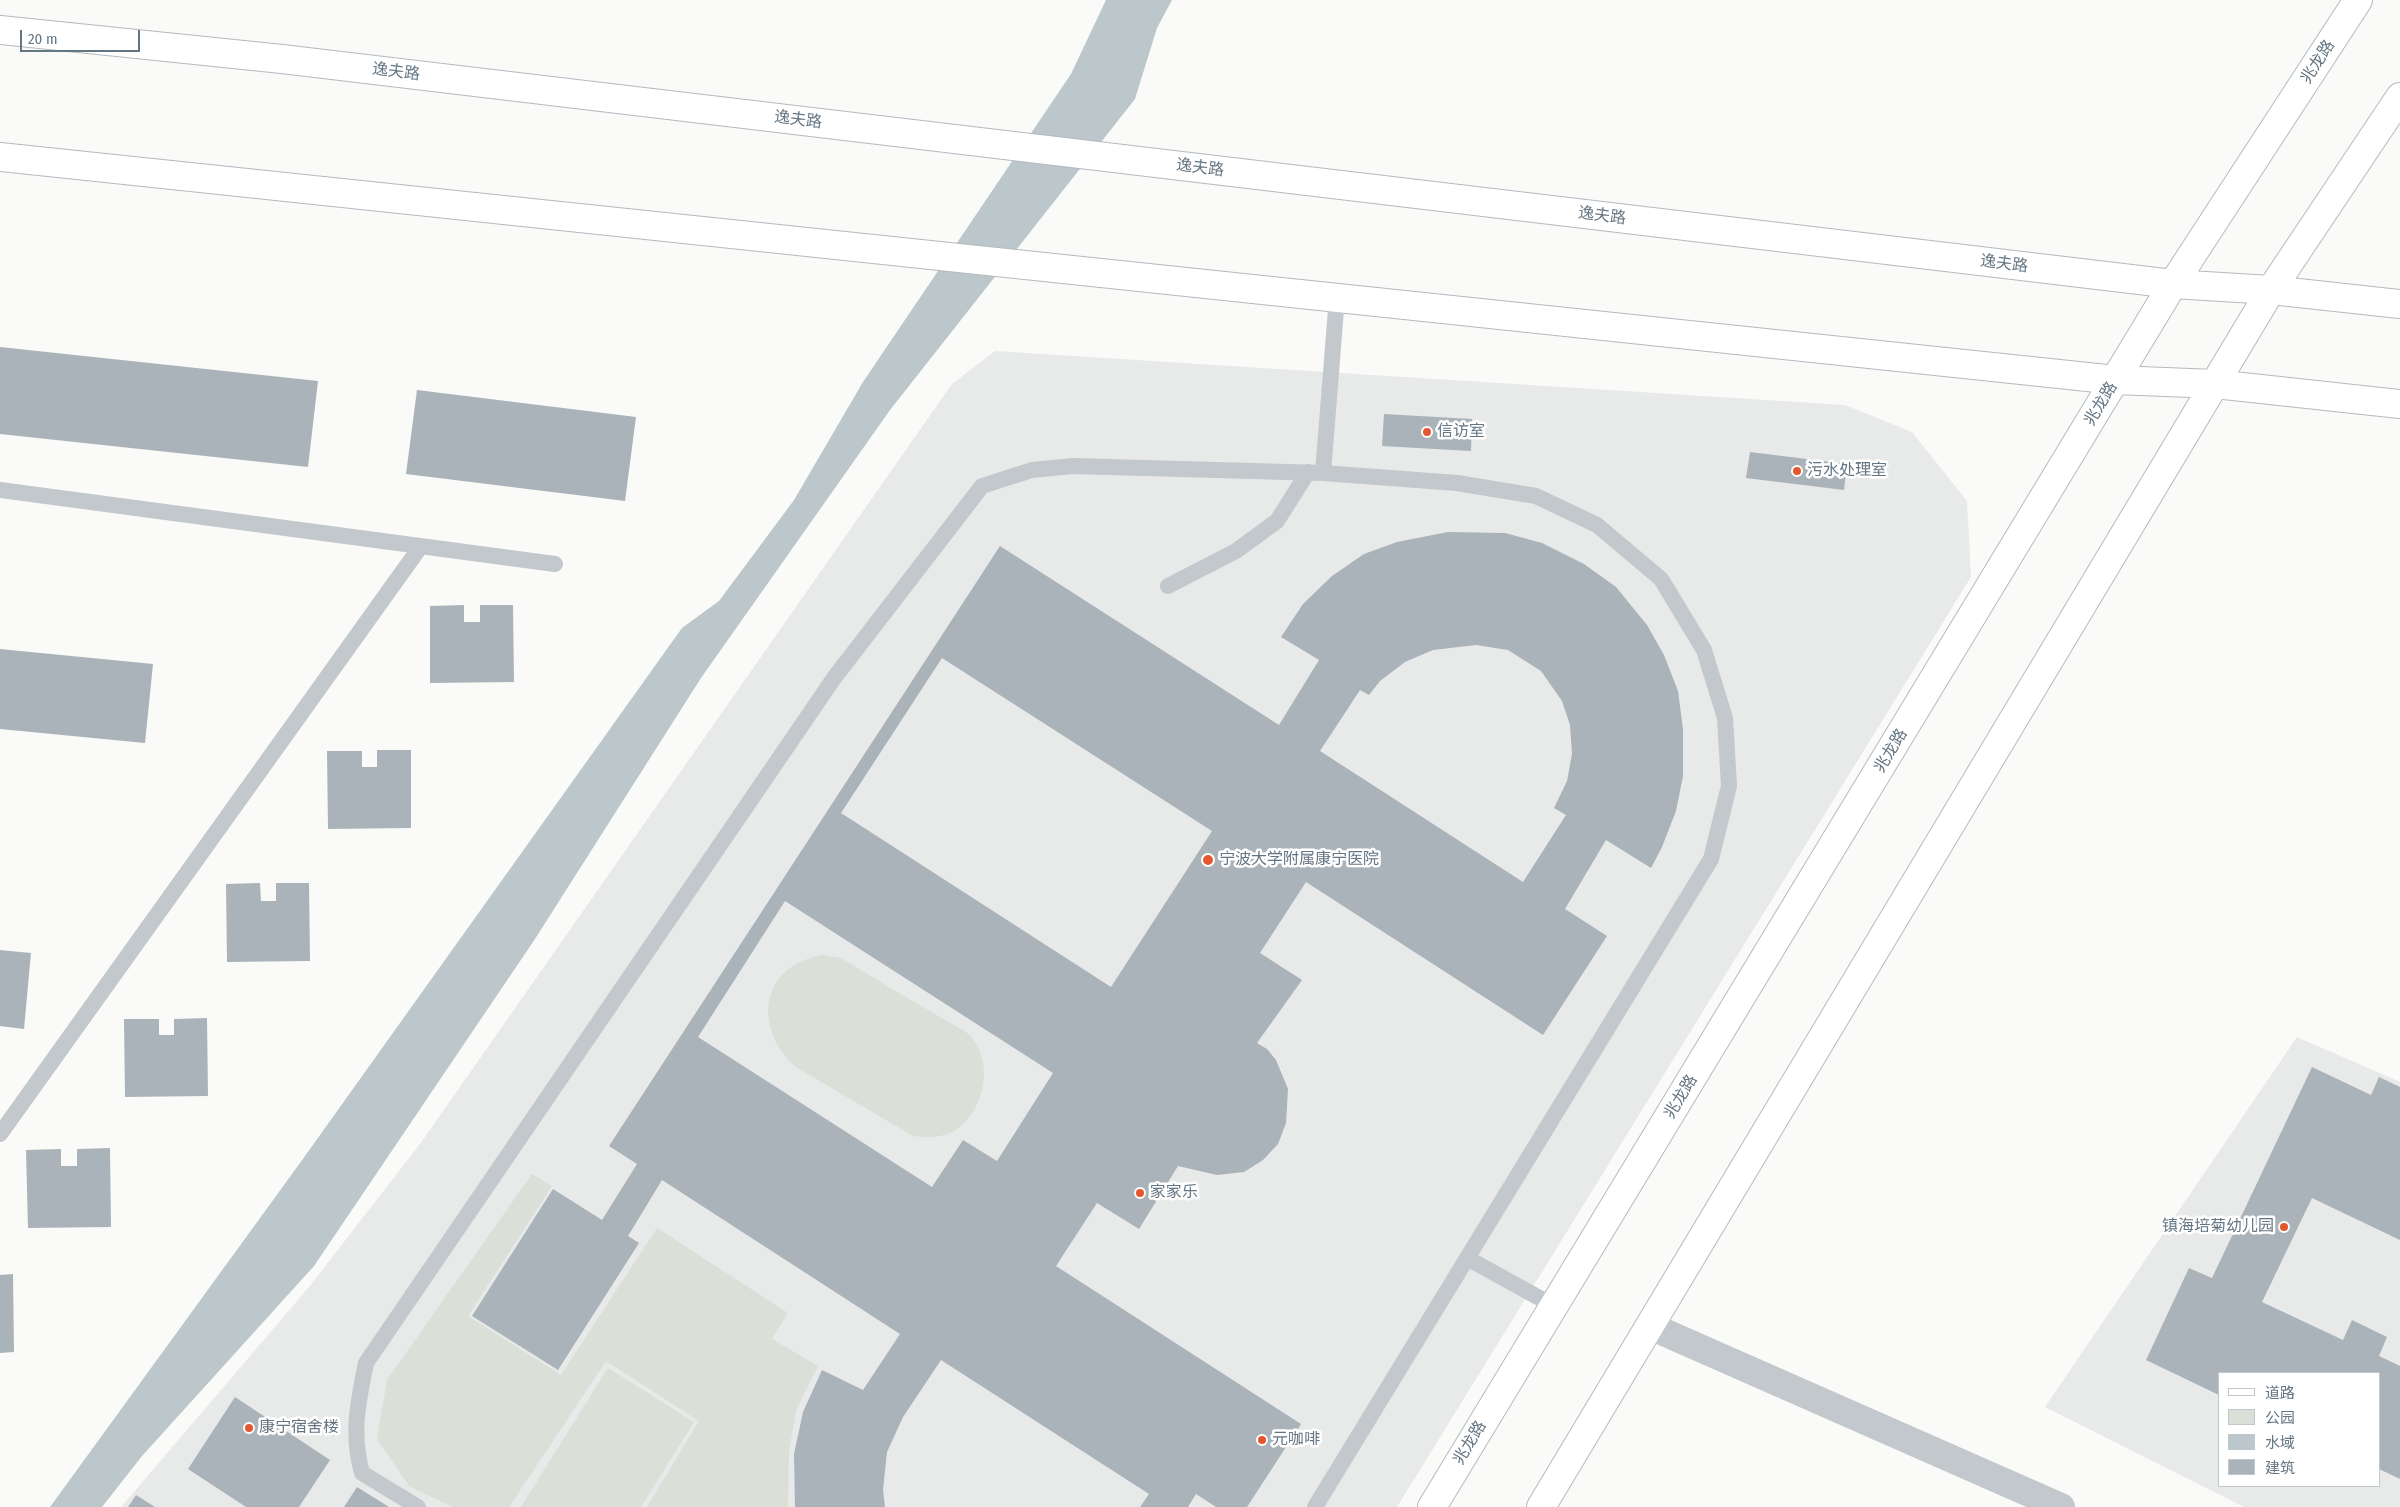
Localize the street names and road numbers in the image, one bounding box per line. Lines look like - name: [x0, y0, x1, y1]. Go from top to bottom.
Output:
- street label: 兆龙路: [2297, 37, 2339, 87]
- street label: 逸夫路: [371, 60, 421, 84]
- street label: 逸夫路: [773, 108, 823, 132]
- street label: 逸夫路: [1175, 156, 1225, 180]
- street label: 逸夫路: [1577, 204, 1627, 228]
- street label: 逸夫路: [1979, 252, 2029, 276]
- street label: 兆龙路: [2080, 378, 2122, 430]
- street label: 兆龙路: [1870, 725, 1912, 777]
- street label: 兆龙路: [1660, 1071, 1702, 1123]
- street label: 兆龙路: [1449, 1417, 1491, 1469]

